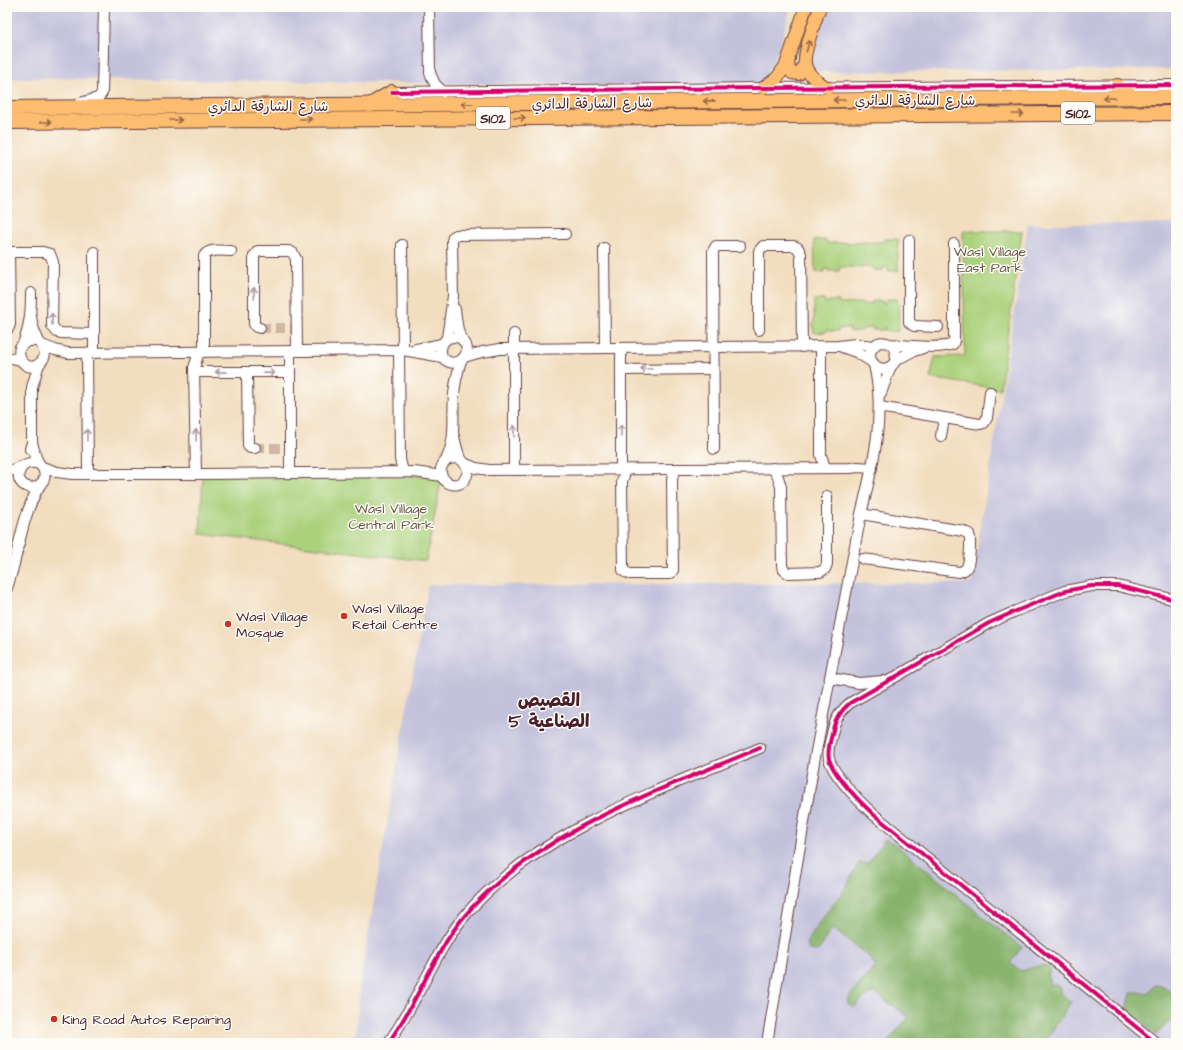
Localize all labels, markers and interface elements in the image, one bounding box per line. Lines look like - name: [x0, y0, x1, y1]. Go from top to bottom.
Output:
- one-way arrow: [805, 39, 812, 52]
- street label: شارع الشارقة الدائري: [855, 91, 975, 111]
- street label: شارع الشارقة الدائري: [532, 93, 652, 115]
- one-way arrow: [1103, 94, 1116, 102]
- one-way arrow: [833, 96, 846, 104]
- street label: شارع الشارقة الدائري: [208, 97, 328, 117]
- one-way arrow: [703, 98, 716, 105]
- one-way arrow: [461, 100, 474, 108]
- road number: S102: [1061, 102, 1095, 124]
- road number: S102: [476, 107, 510, 129]
- one-way arrow: [1011, 110, 1024, 118]
- one-way arrow: [513, 114, 526, 122]
- one-way arrow: [299, 115, 312, 123]
- one-way arrow: [169, 117, 182, 124]
- one-way arrow: [39, 118, 52, 125]
- park label: Wasl Village East Park: [954, 242, 1027, 278]
- one-way arrow: [250, 287, 258, 300]
- one-way arrow: [48, 313, 56, 326]
- one-way arrow: [640, 366, 653, 373]
- one-way arrow: [215, 369, 228, 376]
- one-way arrow: [262, 369, 275, 377]
- one-way arrow: [510, 425, 518, 438]
- one-way arrow: [617, 425, 625, 438]
- one-way arrow: [84, 429, 91, 442]
- one-way arrow: [192, 429, 200, 442]
- park label: Wasl Village Central Park: [348, 499, 434, 535]
- place label: Wasl Village Retail Centre: [352, 599, 438, 635]
- place label: Wasl Village Mosque: [236, 607, 309, 643]
- marker: Wasl Village Retail Centre: [339, 611, 349, 621]
- marker: Wasl Village Mosque: [223, 619, 233, 629]
- district label: القصيص الصناعية 5: [508, 688, 590, 734]
- place label: King Road Autos Repairing: [62, 1010, 231, 1030]
- marker: King Road Autos Repairing: [49, 1014, 59, 1024]

